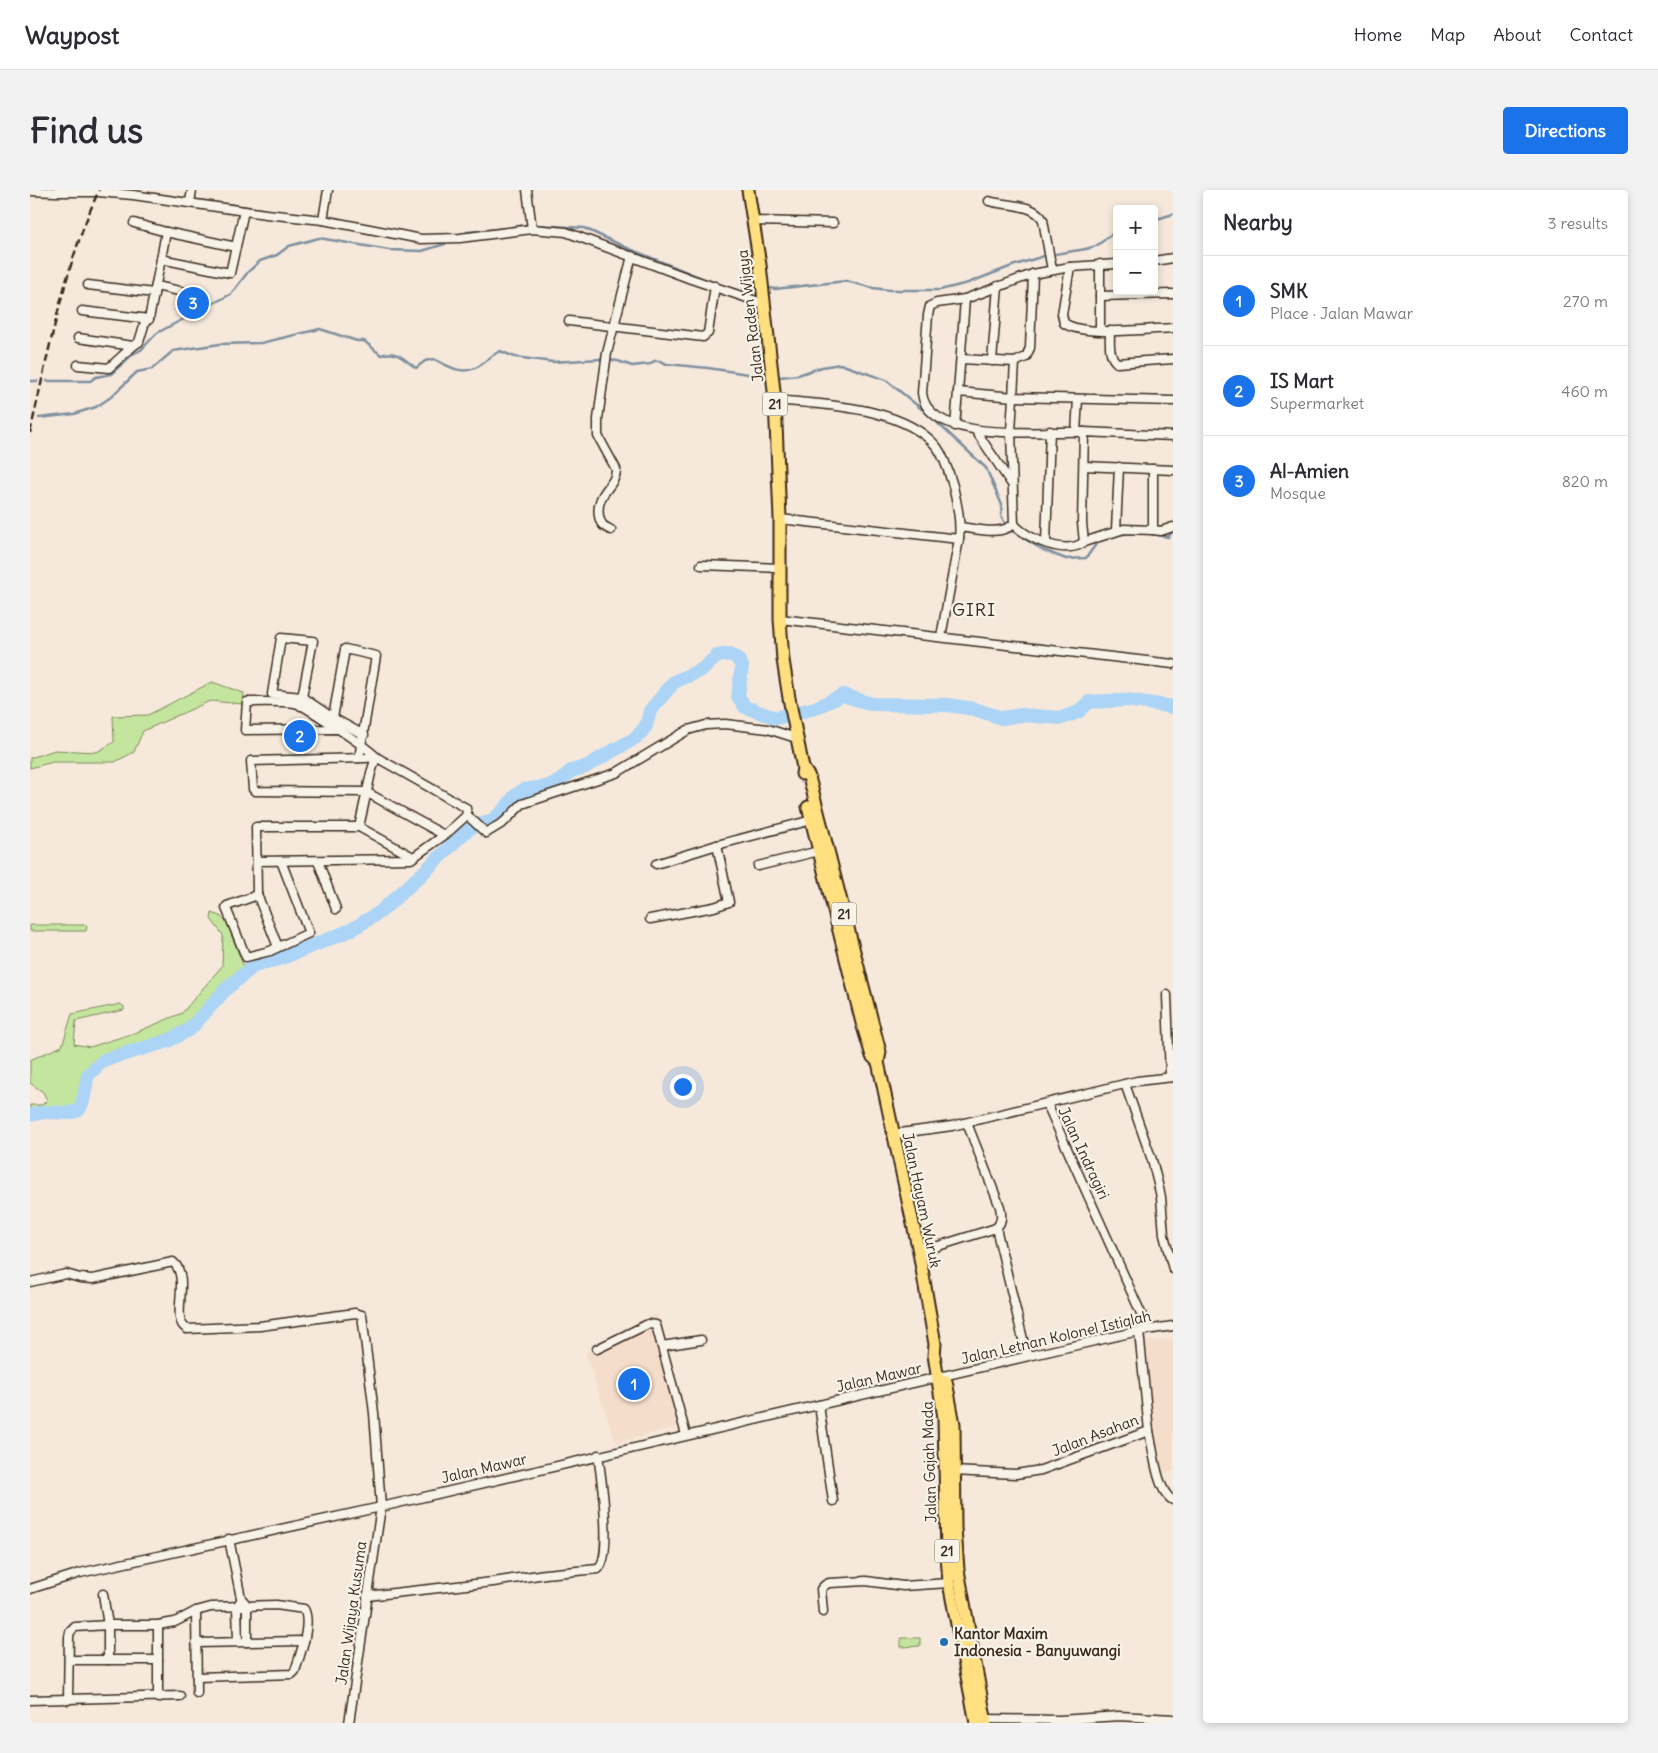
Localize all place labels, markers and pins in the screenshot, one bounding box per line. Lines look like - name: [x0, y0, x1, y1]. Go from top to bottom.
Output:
- pin: 3: [177, 284, 209, 322]
- pin: 2: [284, 717, 316, 755]
- pin: 1: [618, 1365, 650, 1403]
- place label: Kantor Maxim Indonesia - Banyuwangi: [954, 1624, 1121, 1661]
- marker: Kantor Maxim Indonesia - Banyuwangi: [938, 1636, 950, 1648]

